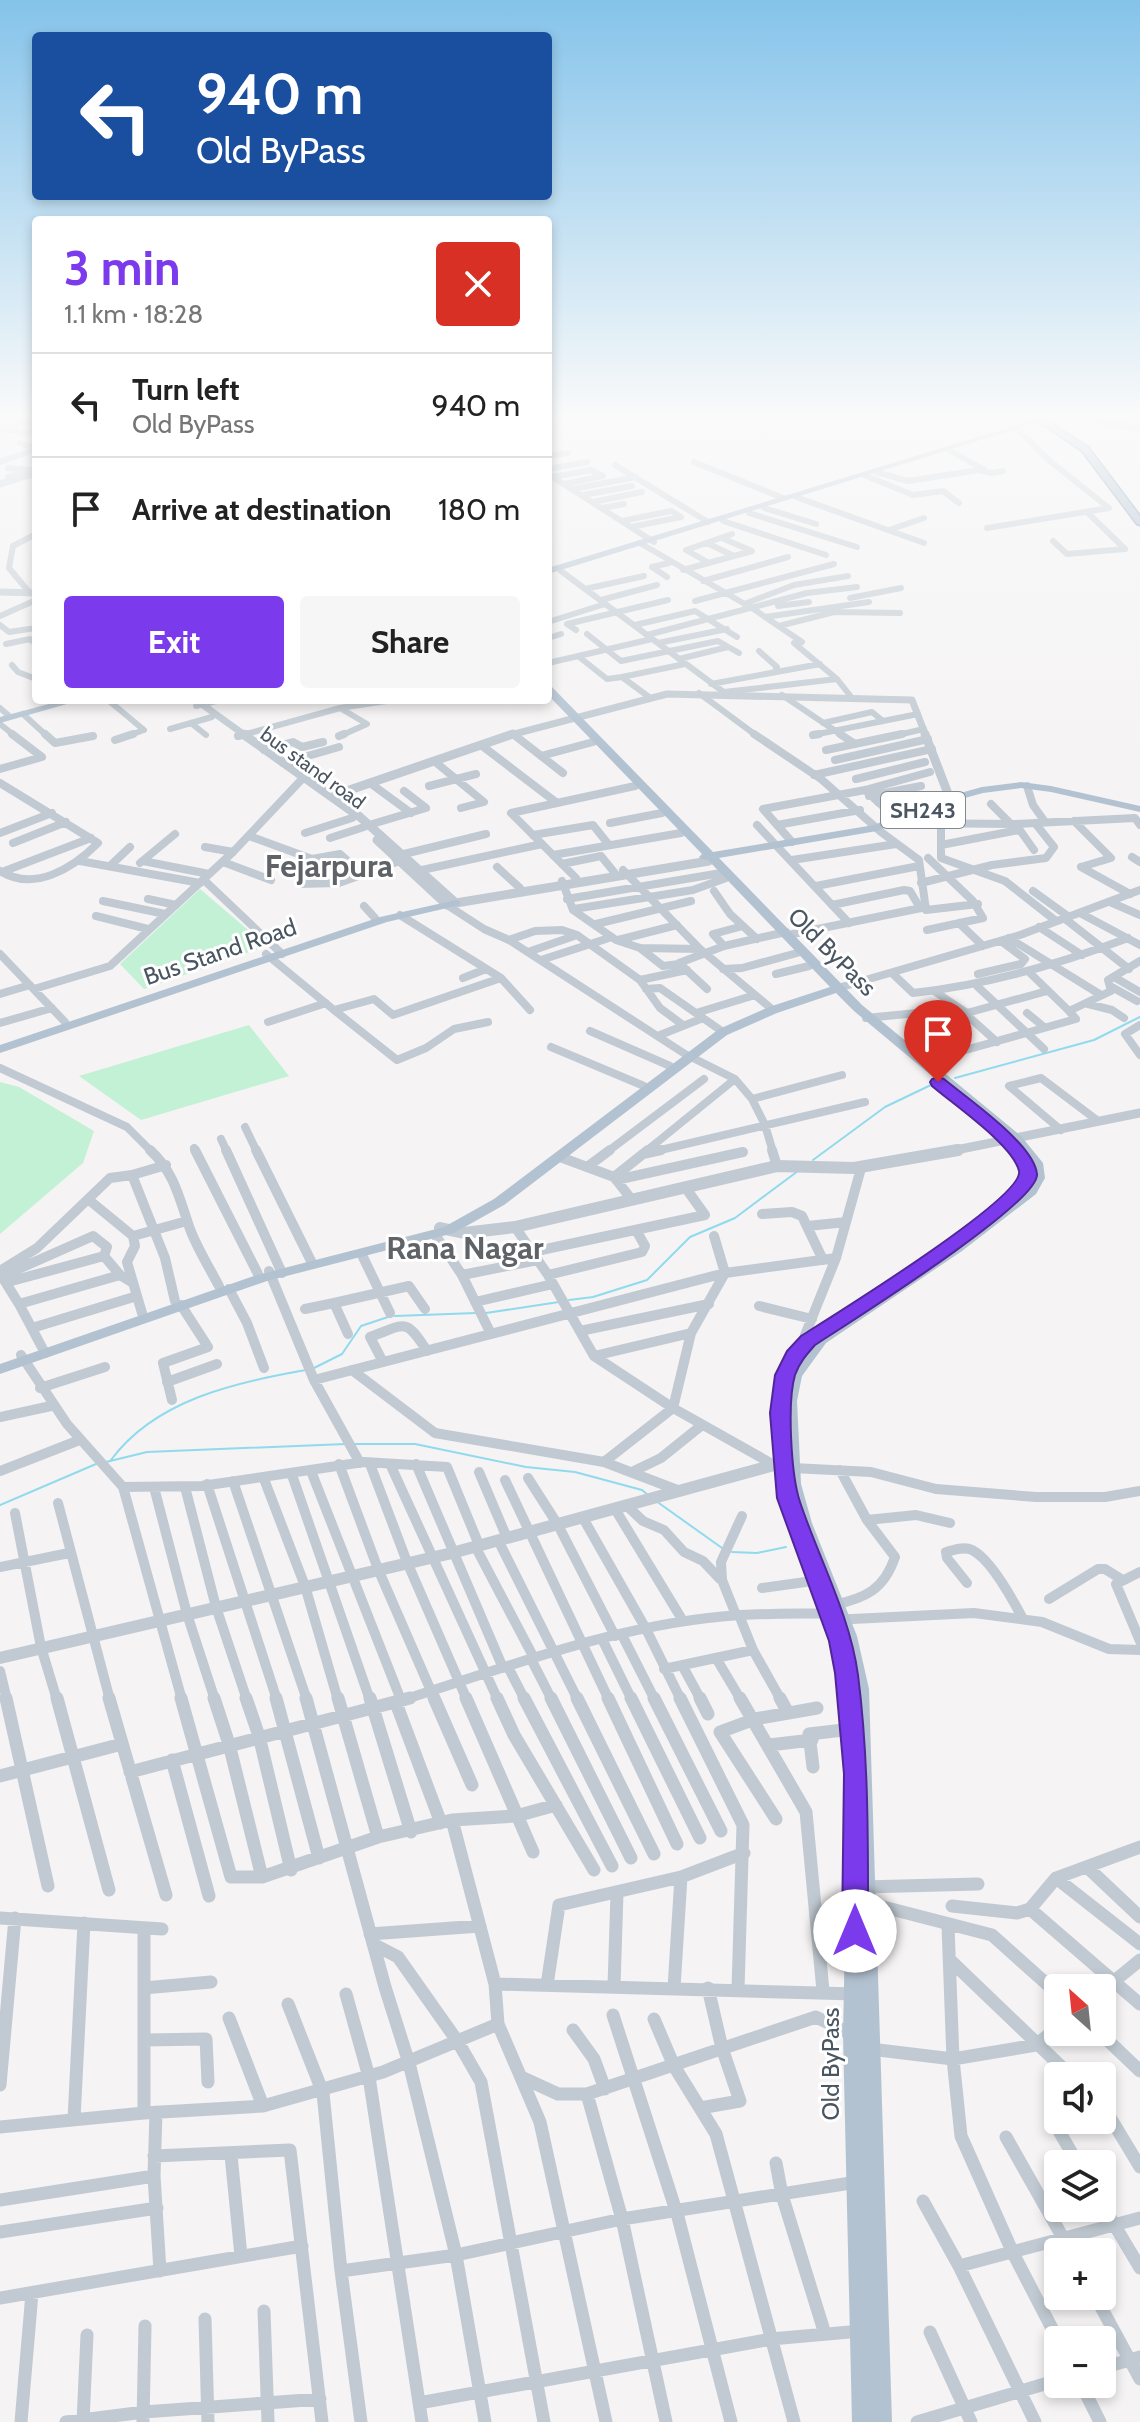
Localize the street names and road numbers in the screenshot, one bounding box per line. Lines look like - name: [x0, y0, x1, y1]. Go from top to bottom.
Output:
- street label: bus stand road: [256, 722, 370, 814]
- road number: SH243: [881, 792, 965, 828]
- street label: Old ByPass: [782, 901, 883, 1002]
- street label: Bus Stand Road: [140, 912, 300, 991]
- street label: Old ByPass: [816, 2007, 845, 2121]

